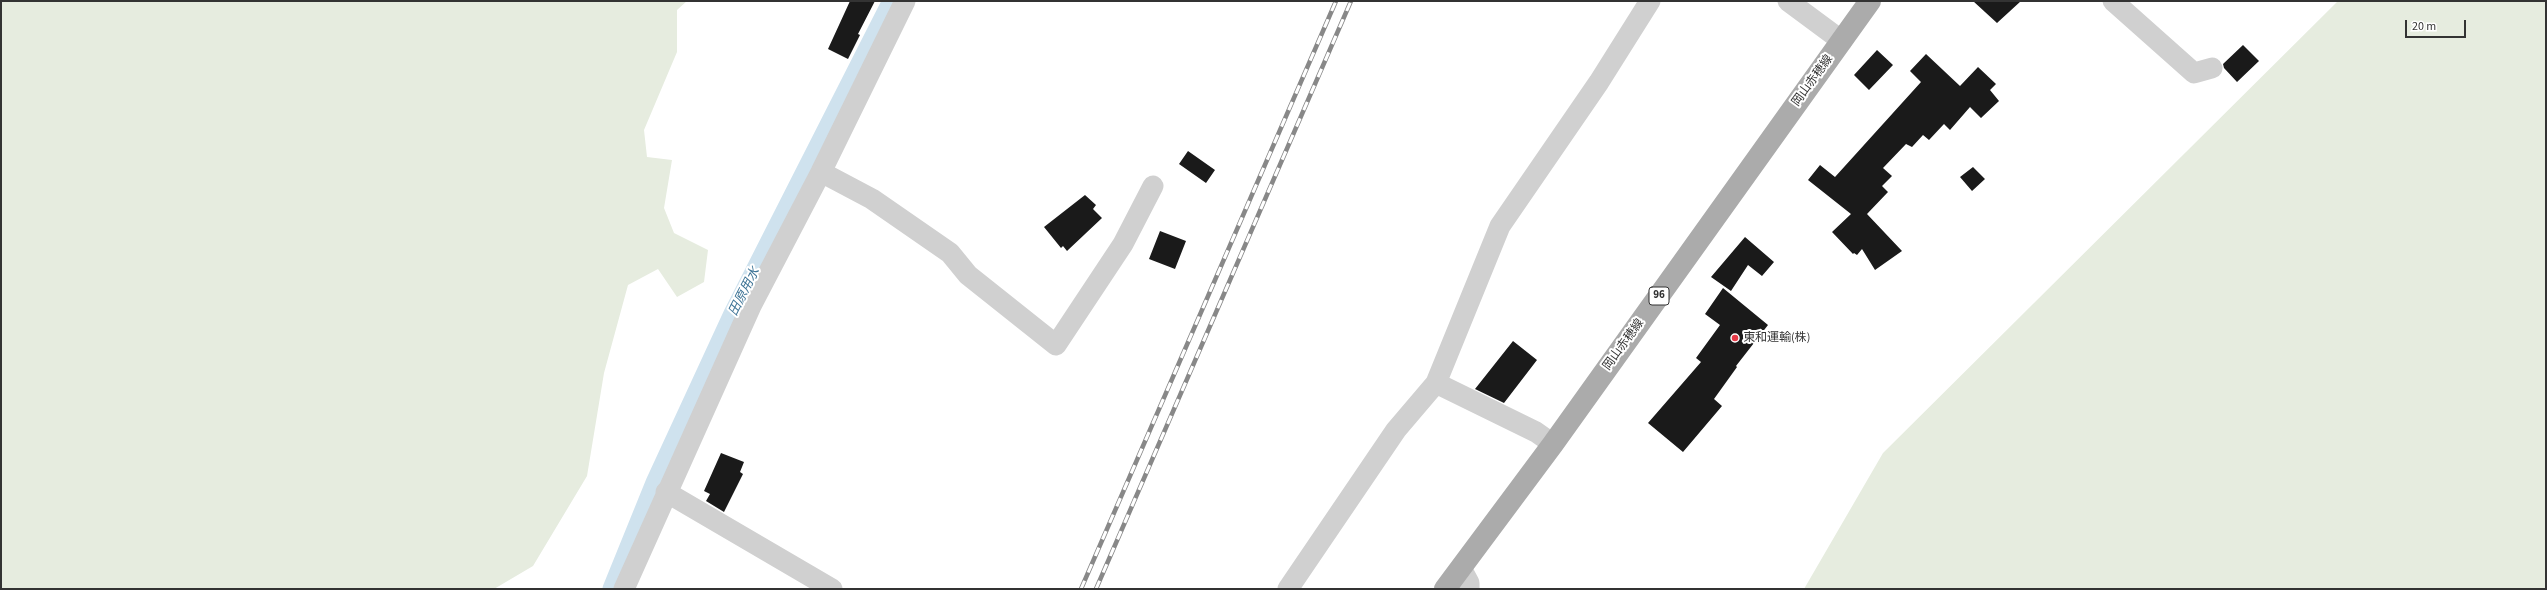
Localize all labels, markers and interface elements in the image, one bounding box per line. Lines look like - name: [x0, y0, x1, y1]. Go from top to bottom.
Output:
- scale bar: [2407, 12, 2468, 38]
- text: 20 m: [2412, 18, 2436, 35]
- street label: 岡山赤穂線: [1790, 52, 1836, 110]
- water label: 田原用水: [726, 265, 764, 319]
- road number: 96: [1649, 287, 1669, 305]
- street label: 岡山赤穂線: [1601, 316, 1647, 374]
- place label: 東和運輸(株): [1743, 331, 1810, 345]
- marker: 東和運輸(株): [1730, 333, 1740, 343]

